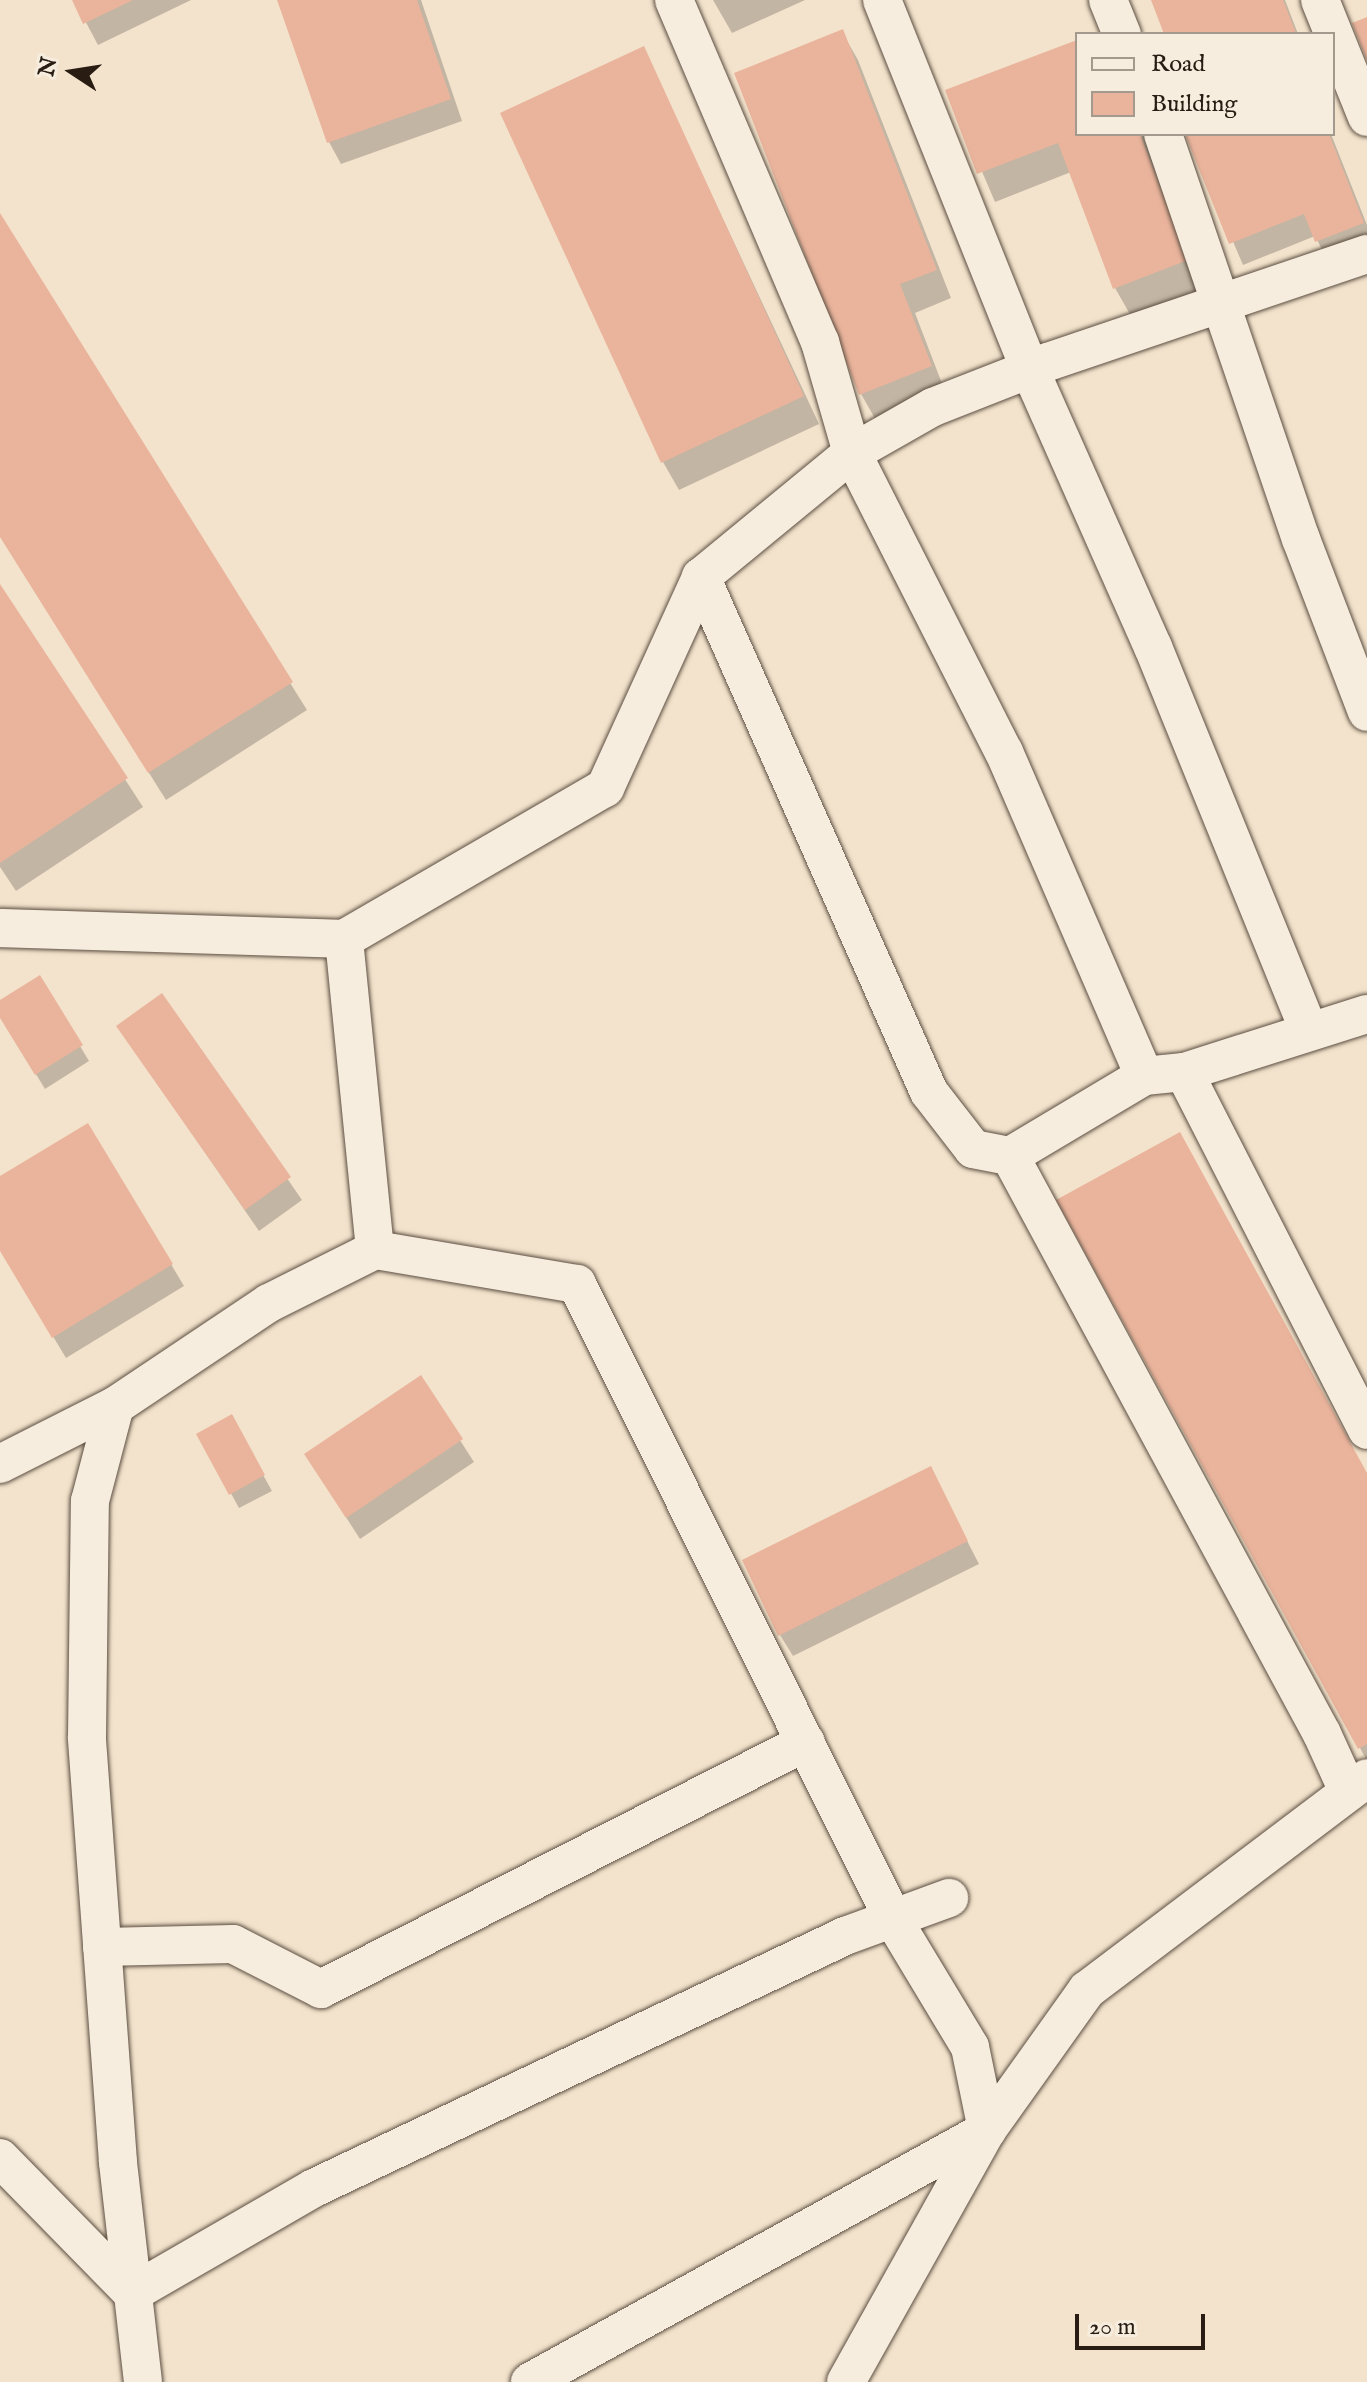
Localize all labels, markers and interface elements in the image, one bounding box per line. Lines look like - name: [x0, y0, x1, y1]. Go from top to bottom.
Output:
- north arrow: [32, 32, 112, 112]
- legend: [1075, 32, 1335, 136]
- text: Road: [1151, 49, 1205, 80]
- text: N: [33, 55, 64, 79]
- text: Building: [1151, 89, 1237, 120]
- scale bar: [1079, 2298, 1209, 2348]
- text: 20 m: [1089, 2312, 1136, 2343]

